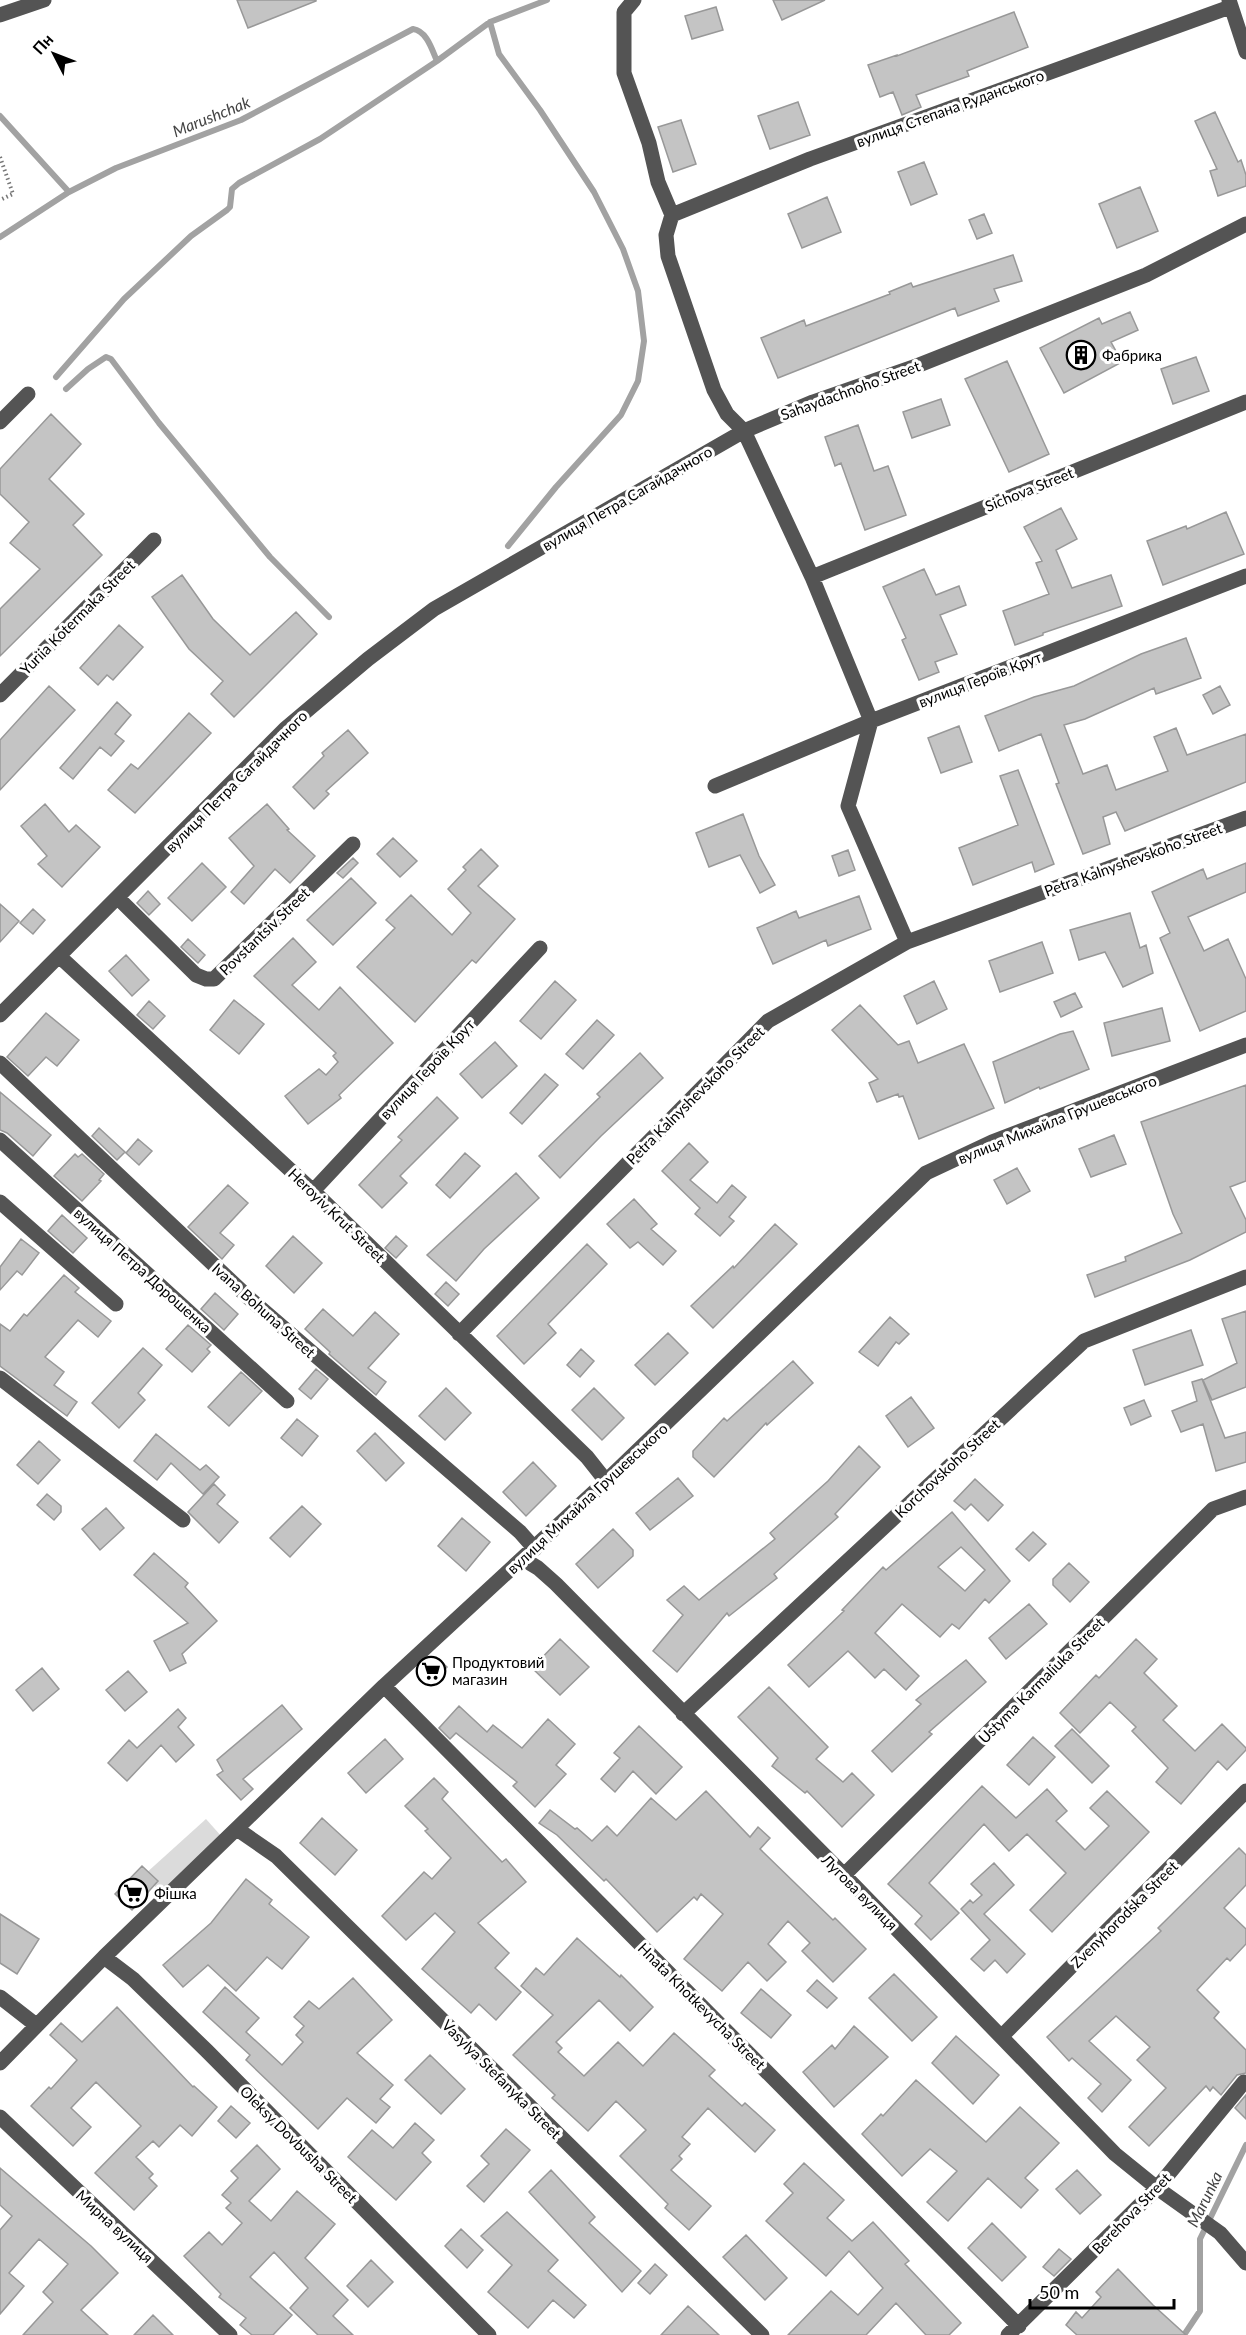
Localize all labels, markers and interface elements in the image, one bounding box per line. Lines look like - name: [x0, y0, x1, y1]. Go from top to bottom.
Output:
- north arrow: [24, 24, 84, 84]
- text: Пн: [28, 29, 57, 58]
- street label: вулиця Степана Руданського: [854, 66, 1046, 150]
- water label: Marushchak: [169, 92, 253, 140]
- building icon: Фабрика: [1065, 339, 1097, 371]
- place label: Фабрика: [1102, 346, 1162, 364]
- street label: Sahaydachnoho Street: [778, 356, 923, 424]
- street label: вулиця Петра Сагайдачного: [539, 442, 715, 554]
- street label: Sichova Street: [982, 463, 1076, 515]
- street label: Yuriia Kotermaka Street: [16, 555, 139, 678]
- street label: вулиця Героїв Крут: [916, 647, 1045, 711]
- street label: вулиця Петра Сагайдачного: [161, 706, 311, 856]
- street label: Petra Kalnyshevskoho Street: [1042, 818, 1225, 900]
- street label: Povstantsiv Street: [215, 883, 313, 979]
- street label: вулиця Героїв Крут: [376, 1015, 478, 1123]
- street label: Petra Kalnyshevskoho Street: [622, 1022, 768, 1168]
- street label: вулиця Михайла Грушевського: [955, 1071, 1159, 1167]
- street label: Heroyiv Krut Street: [285, 1164, 390, 1266]
- street label: вулиця Петра Дорошенка: [71, 1204, 215, 1336]
- street label: Ivana Bohuna Street: [209, 1259, 320, 1361]
- street label: Korchovskoho Street: [891, 1414, 1004, 1521]
- street label: вулиця Михайла Грушевського: [503, 1419, 671, 1577]
- street label: Ustyma Karmaliuka Street: [974, 1613, 1108, 1747]
- place label: Продуктовий магазин: [452, 1653, 544, 1688]
- supermarket icon: Продуктовий магазин: [415, 1655, 447, 1687]
- street label: Лугова вулиця: [818, 1850, 902, 1934]
- street label: Zvenyhorodska Street: [1067, 1856, 1182, 1971]
- supermarket icon: Фішка: [117, 1877, 149, 1909]
- place label: Фішка: [154, 1884, 197, 1902]
- street label: Hnata Khotkevycha Street: [635, 1939, 770, 2074]
- street label: Vasylya Stefanyka Street: [439, 2016, 566, 2143]
- street label: Oleksy Dovbusha Street: [237, 2082, 362, 2207]
- street label: Berehova Street: [1088, 2168, 1175, 2257]
- water label: Marunka: [1182, 2168, 1226, 2230]
- street label: Мирна вулиця: [73, 2186, 157, 2266]
- scale bar: [1030, 2272, 1174, 2310]
- text: 50 m: [1039, 2281, 1079, 2303]

